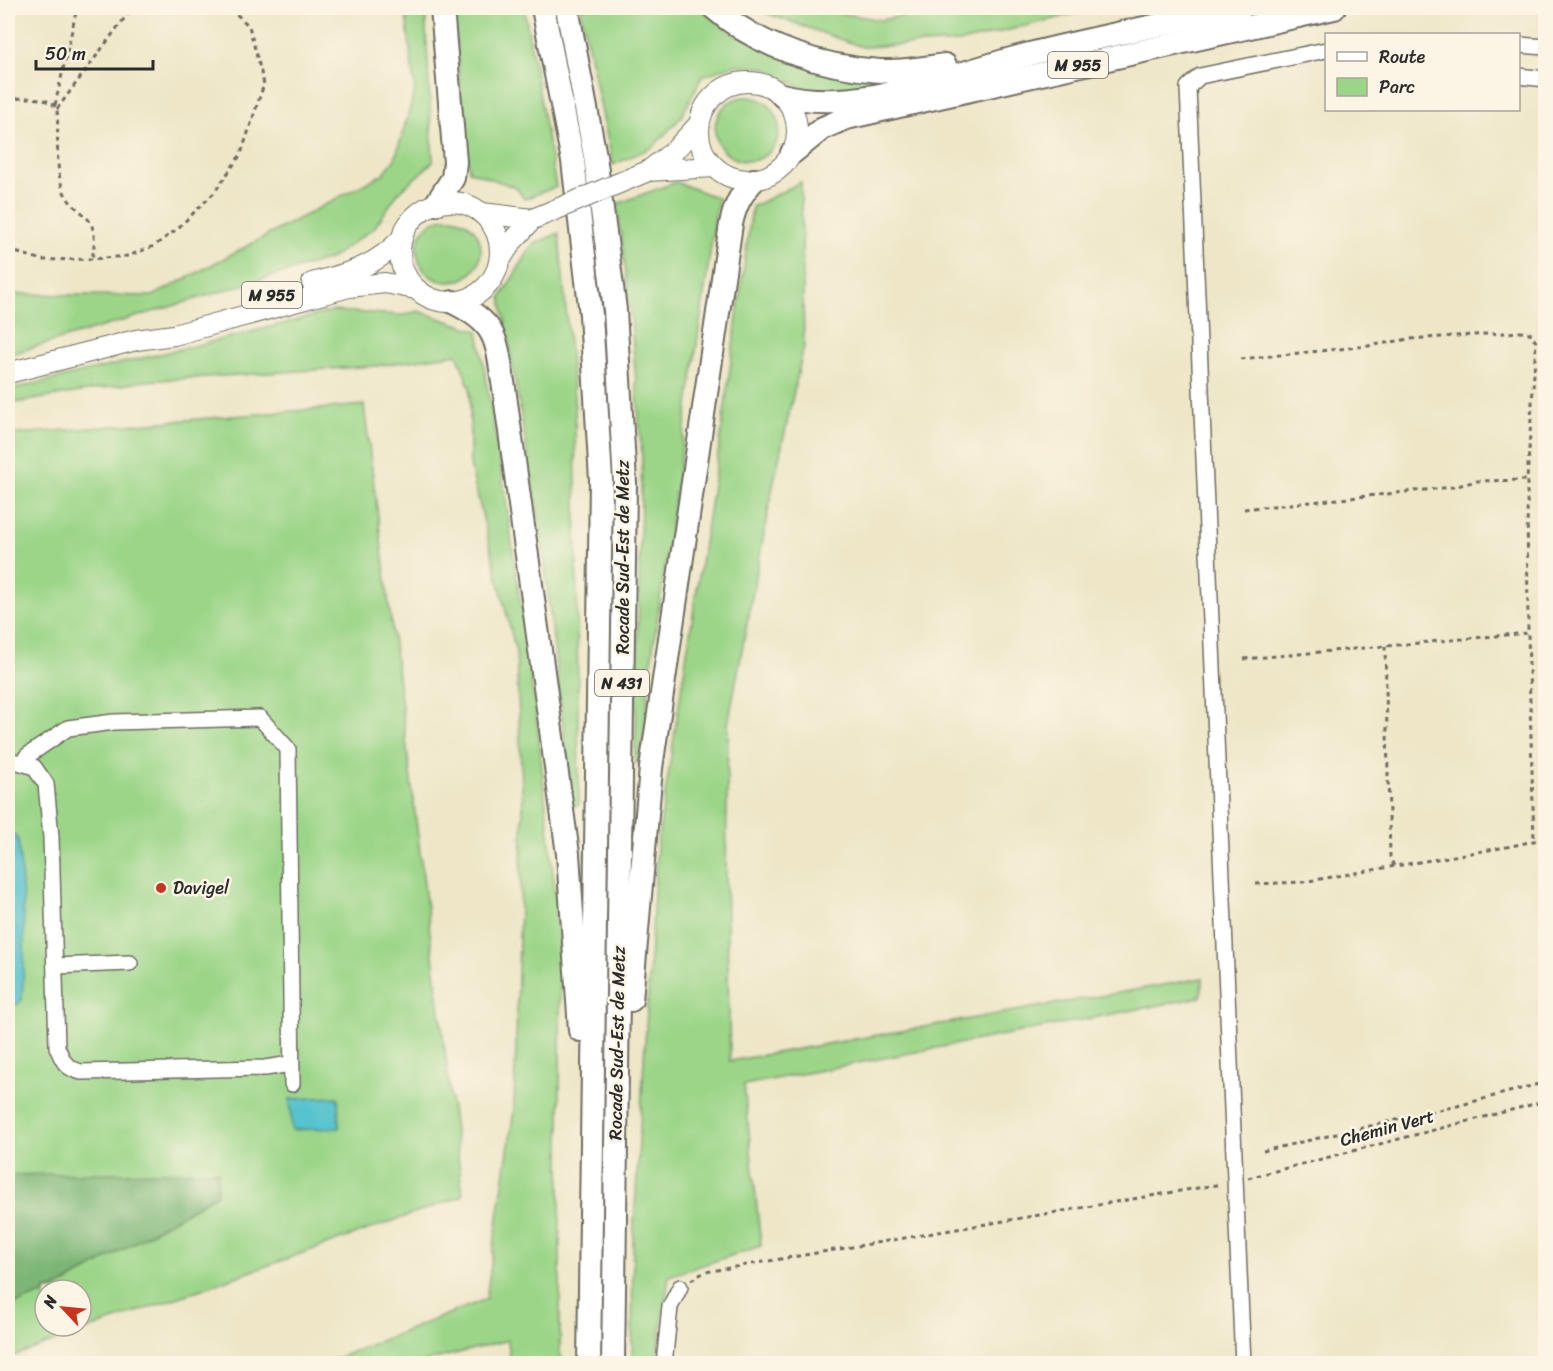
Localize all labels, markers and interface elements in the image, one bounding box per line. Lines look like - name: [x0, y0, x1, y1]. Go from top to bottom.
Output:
- scale bar: [36, 33, 153, 71]
- legend: [1325, 33, 1520, 111]
- text: 50 m: [45, 38, 86, 70]
- text: Route: [1379, 41, 1426, 73]
- road number: M 955: [1048, 52, 1108, 78]
- text: Parc: [1379, 71, 1415, 103]
- road number: M 955: [242, 282, 302, 308]
- street label: Rocade Sud-Est de Metz: [607, 459, 639, 654]
- road number: N 431: [595, 670, 649, 696]
- place label: Davigel: [173, 872, 230, 904]
- marker: Davigel: [154, 881, 168, 895]
- street label: Rocade Sud-Est de Metz: [599, 945, 635, 1140]
- street label: Chemin Vert: [1336, 1100, 1438, 1156]
- north arrow: [33, 1278, 93, 1338]
- text: N: [34, 1289, 66, 1314]

